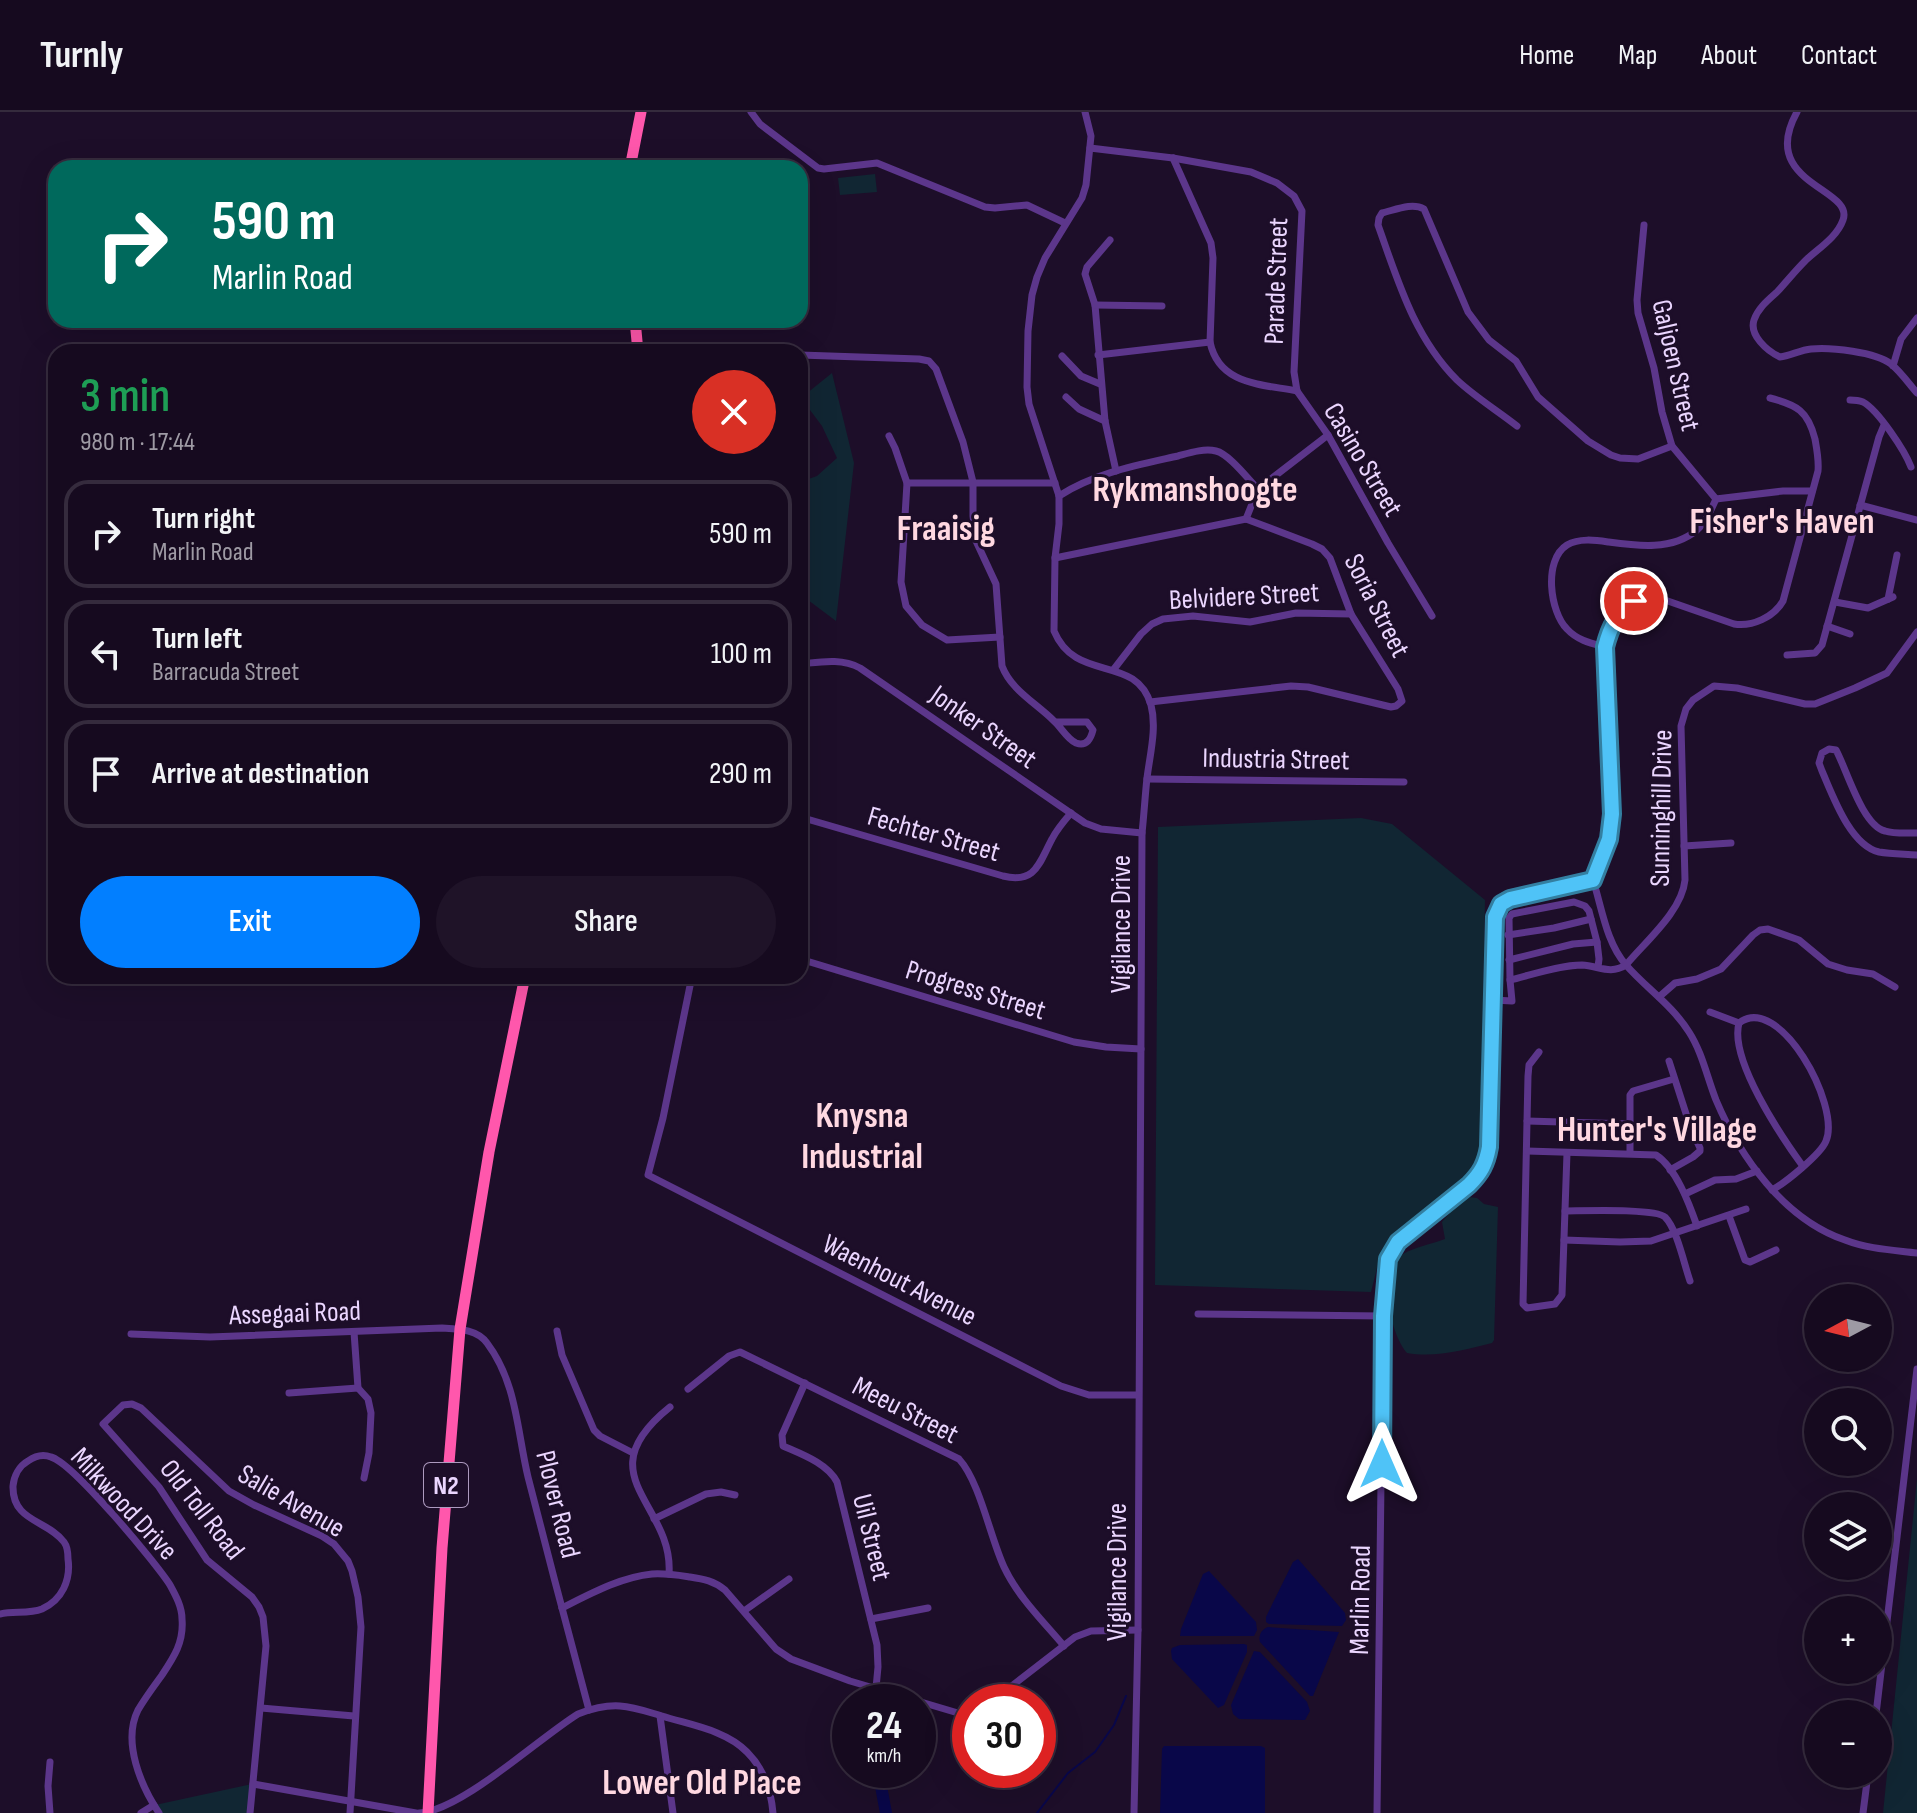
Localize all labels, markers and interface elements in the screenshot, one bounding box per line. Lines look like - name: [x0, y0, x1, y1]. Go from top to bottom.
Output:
- text: Turnly: [40, 33, 123, 78]
- text: Home: [1519, 39, 1574, 72]
- text: Map: [1618, 39, 1657, 72]
- text: About: [1701, 39, 1757, 72]
- text: Contact: [1801, 39, 1877, 72]
- text: 590 m: [212, 189, 336, 256]
- icon: right: [80, 192, 184, 296]
- street label: Parade Street: [1258, 217, 1295, 345]
- text: Marlin Road: [212, 257, 353, 300]
- street label: Galjoen Street: [1644, 296, 1707, 434]
- text: 3 min: [80, 368, 170, 425]
- button: close: [692, 370, 776, 454]
- street label: Casino Street: [1316, 397, 1409, 522]
- text: 980 m · 17:44: [80, 427, 195, 458]
- district label: Rykmanshoogte: [1092, 469, 1298, 512]
- text: Turn right: [152, 501, 255, 537]
- district label: Fisher's Haven: [1690, 501, 1874, 544]
- district label: Fraaisig: [897, 508, 995, 551]
- icon: right: [84, 512, 128, 556]
- text: 590 m: [709, 516, 772, 552]
- text: Marlin Road: [152, 537, 254, 568]
- street label: Soria Street: [1337, 549, 1417, 663]
- pin: [1600, 567, 1668, 635]
- street label: Belvidere Street: [1168, 576, 1320, 617]
- icon: arrive: [1612, 579, 1656, 623]
- text: Turn left: [152, 621, 242, 657]
- icon: left: [84, 632, 128, 676]
- text: 100 m: [711, 636, 772, 672]
- text: Barracuda Street: [152, 657, 299, 688]
- street label: Jonker Street: [923, 678, 1043, 776]
- street label: Sunninghill Drive: [1644, 729, 1679, 887]
- street label: Industria Street: [1202, 742, 1350, 777]
- icon: arrive: [84, 752, 128, 796]
- text: Arrive at destination: [152, 756, 369, 792]
- text: 290 m: [709, 756, 772, 792]
- street label: Fechter Street: [864, 800, 1004, 869]
- street label: Vigilance Drive: [1105, 855, 1138, 993]
- button: Exit: [80, 876, 420, 968]
- button: Share: [436, 876, 776, 968]
- street label: Progress Street: [902, 954, 1049, 1027]
- district label: Knysna Industrial: [801, 1095, 923, 1179]
- district label: Hunter's Village: [1557, 1109, 1757, 1152]
- street label: Waenhout Avenue: [817, 1227, 982, 1333]
- north arrow: [1804, 1284, 1892, 1372]
- map controls: [1804, 1284, 1892, 1788]
- street label: Assegaai Road: [228, 1295, 361, 1332]
- street label: Meeu Street: [847, 1370, 964, 1451]
- button: search: [1804, 1388, 1892, 1476]
- position arrow: [1340, 1422, 1424, 1506]
- street label: Milkwood Drive: [64, 1441, 184, 1567]
- street label: Plover Road: [528, 1447, 587, 1561]
- street label: Old Toll Road: [153, 1453, 251, 1566]
- street label: Salie Avenue: [232, 1458, 351, 1545]
- road number: N2: [424, 1463, 468, 1507]
- street label: Uil Street: [845, 1491, 898, 1584]
- button: layers: [1804, 1492, 1892, 1580]
- street label: Vigilance Drive: [1101, 1503, 1134, 1641]
- street label: Marlin Road: [1343, 1545, 1378, 1655]
- button: +: [1804, 1596, 1892, 1684]
- speed limit sign: 30: [952, 1684, 1056, 1788]
- button: −: [1804, 1700, 1892, 1788]
- text: 24: [866, 1702, 902, 1750]
- text: km/h: [867, 1744, 901, 1768]
- district label: Lower Old Place: [602, 1762, 802, 1805]

